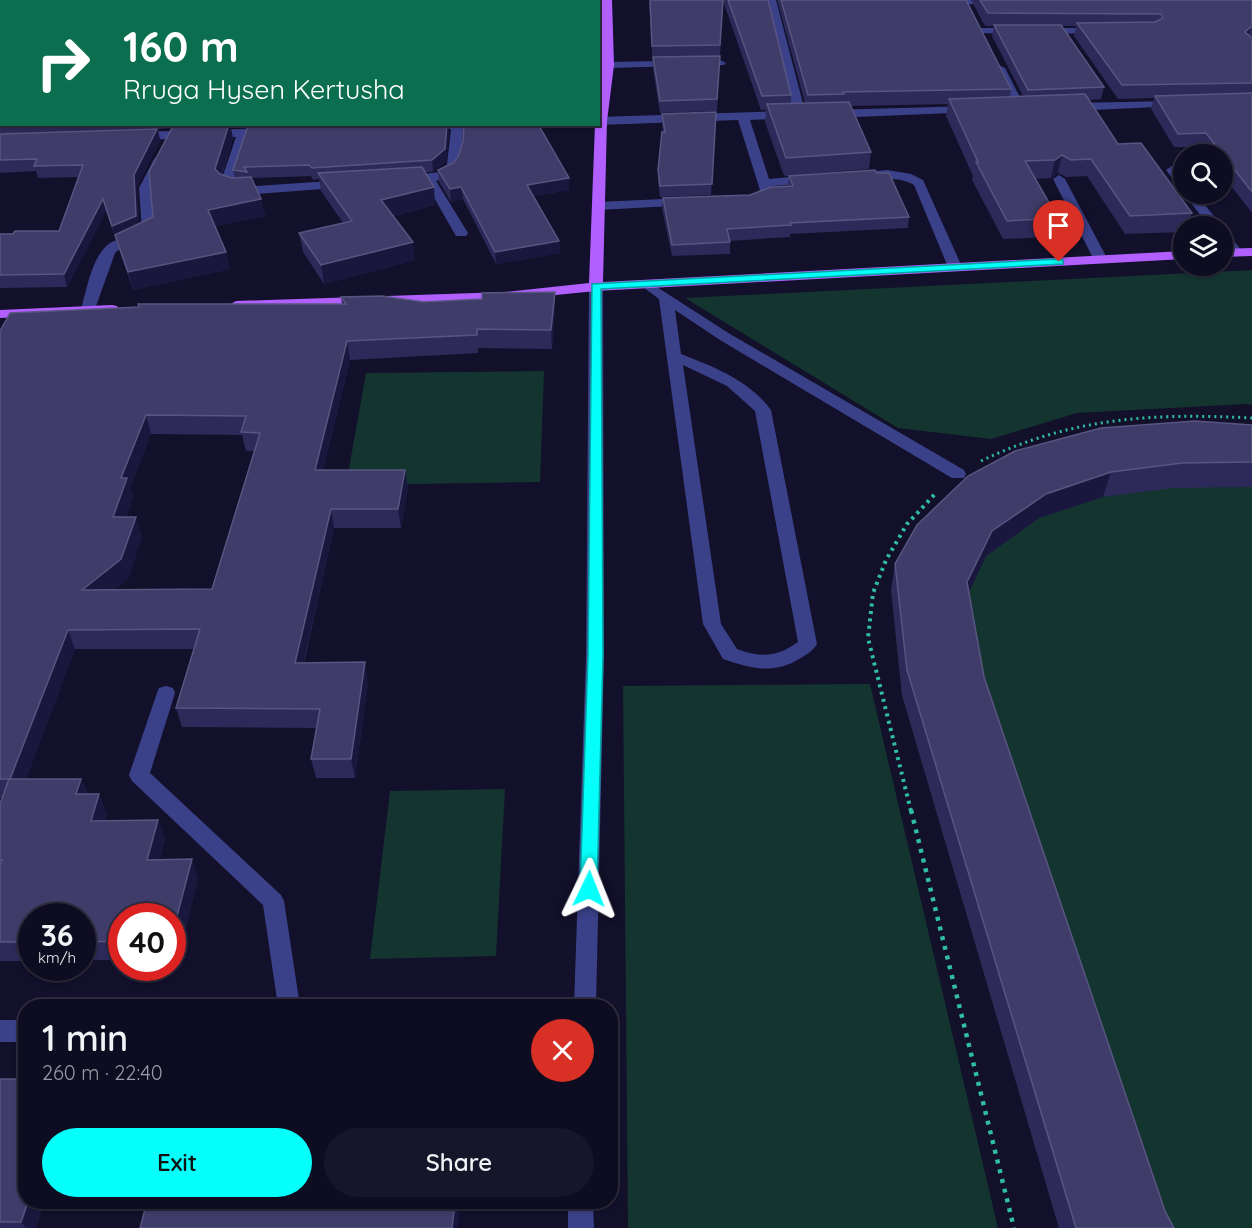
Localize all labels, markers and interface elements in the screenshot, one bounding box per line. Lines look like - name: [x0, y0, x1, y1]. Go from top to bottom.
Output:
- text: 160 m: [123, 20, 239, 73]
- icon: right: [24, 24, 102, 102]
- text: Rruga Hysen Kertusha: [123, 72, 405, 106]
- map controls: [1173, 144, 1233, 276]
- button: search: [1173, 144, 1233, 204]
- pin: [1033, 200, 1084, 262]
- icon: arrive: [1042, 209, 1075, 242]
- button: layers: [1173, 216, 1233, 276]
- position arrow: [557, 857, 621, 921]
- speed limit sign: 40: [108, 903, 186, 981]
- text: 36: [41, 916, 73, 954]
- text: km/h: [38, 948, 76, 967]
- text: 1 min: [42, 1015, 128, 1060]
- button: close: [531, 1019, 594, 1082]
- text: 260 m · 22:40: [42, 1060, 163, 1085]
- button: Exit: [42, 1128, 312, 1197]
- button: Share: [324, 1128, 594, 1197]

